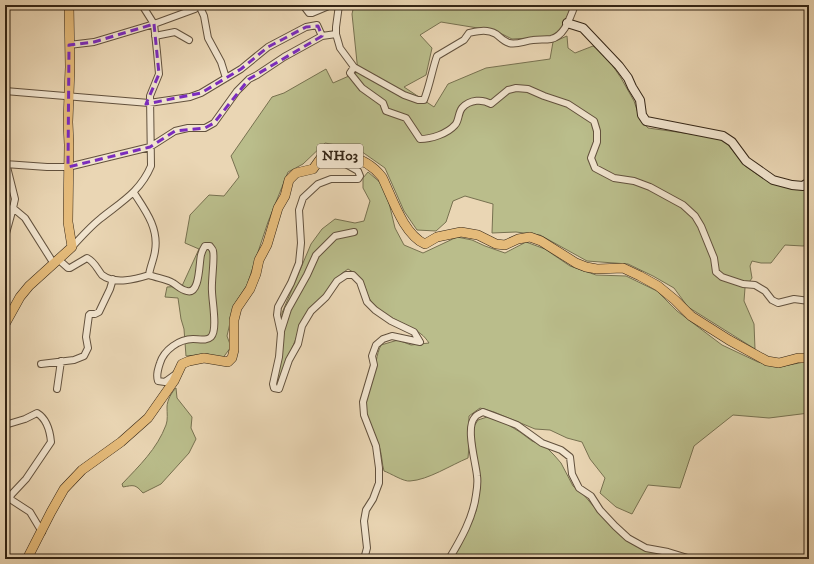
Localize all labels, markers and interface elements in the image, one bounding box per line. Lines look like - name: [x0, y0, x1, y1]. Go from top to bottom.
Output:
- road number: NH03: [317, 144, 363, 168]

